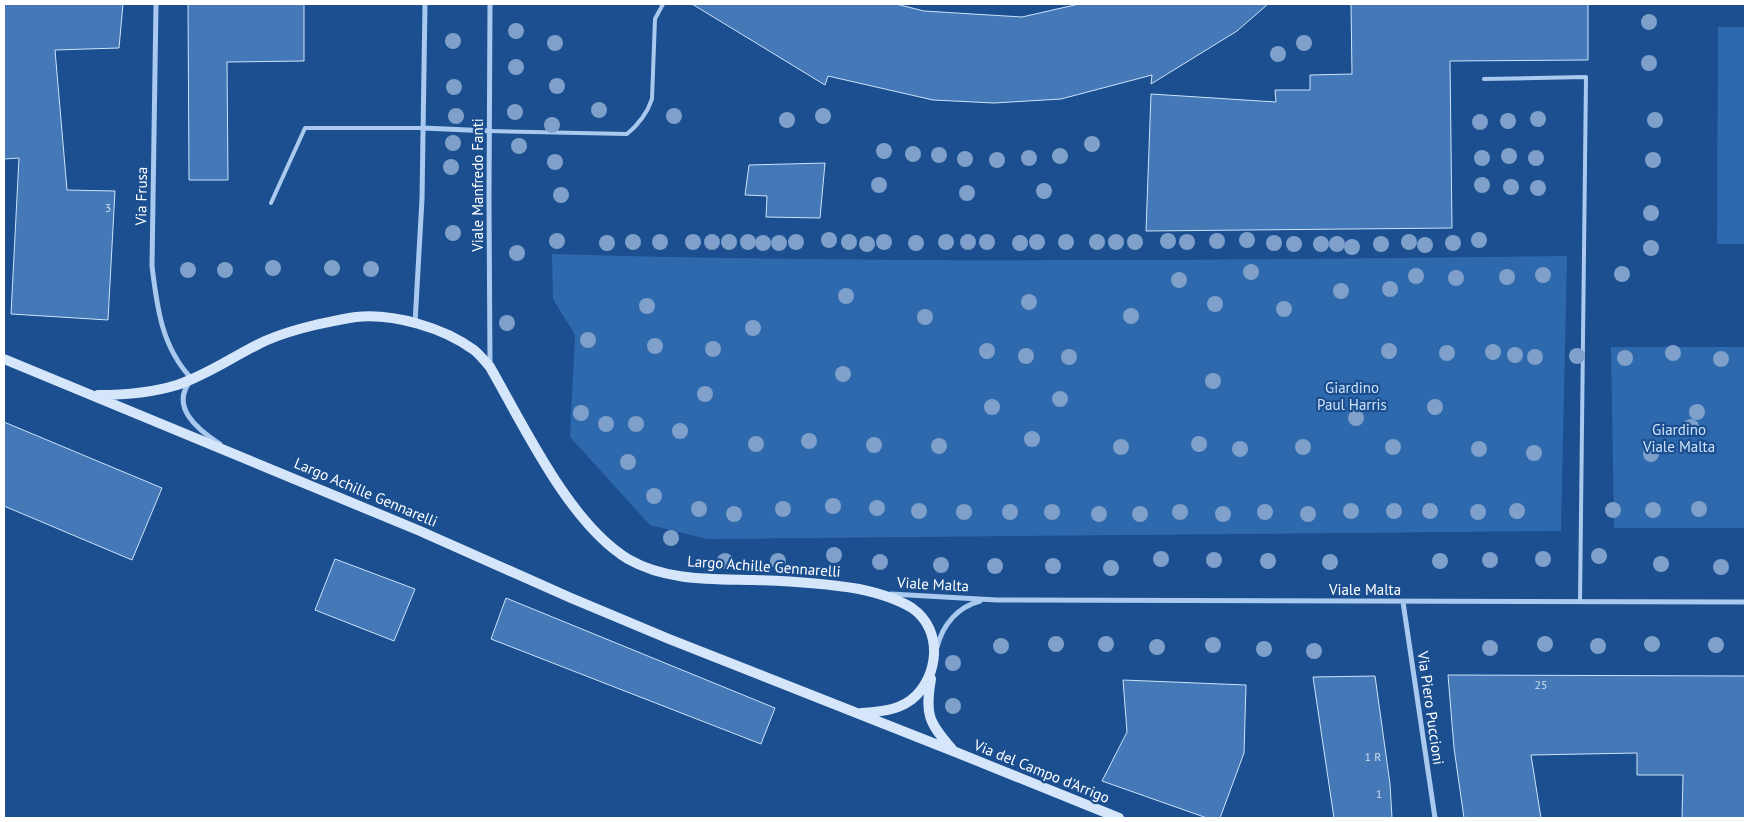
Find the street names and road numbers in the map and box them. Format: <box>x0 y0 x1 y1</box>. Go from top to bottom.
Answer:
street label: Viale Manfredo Fanti <box>468 118 487 253</box>
street label: Via Frusa <box>131 166 151 227</box>
street label: Largo Achille Gennarelli <box>292 453 440 531</box>
street label: Largo Achille Gennarelli <box>687 551 841 581</box>
street label: Viale Malta <box>895 573 970 595</box>
street label: Viale Malta <box>1328 580 1401 599</box>
street label: Via Piero Puccioni <box>1413 649 1448 766</box>
street label: Via del Campo d'Arrigo <box>970 735 1113 807</box>

